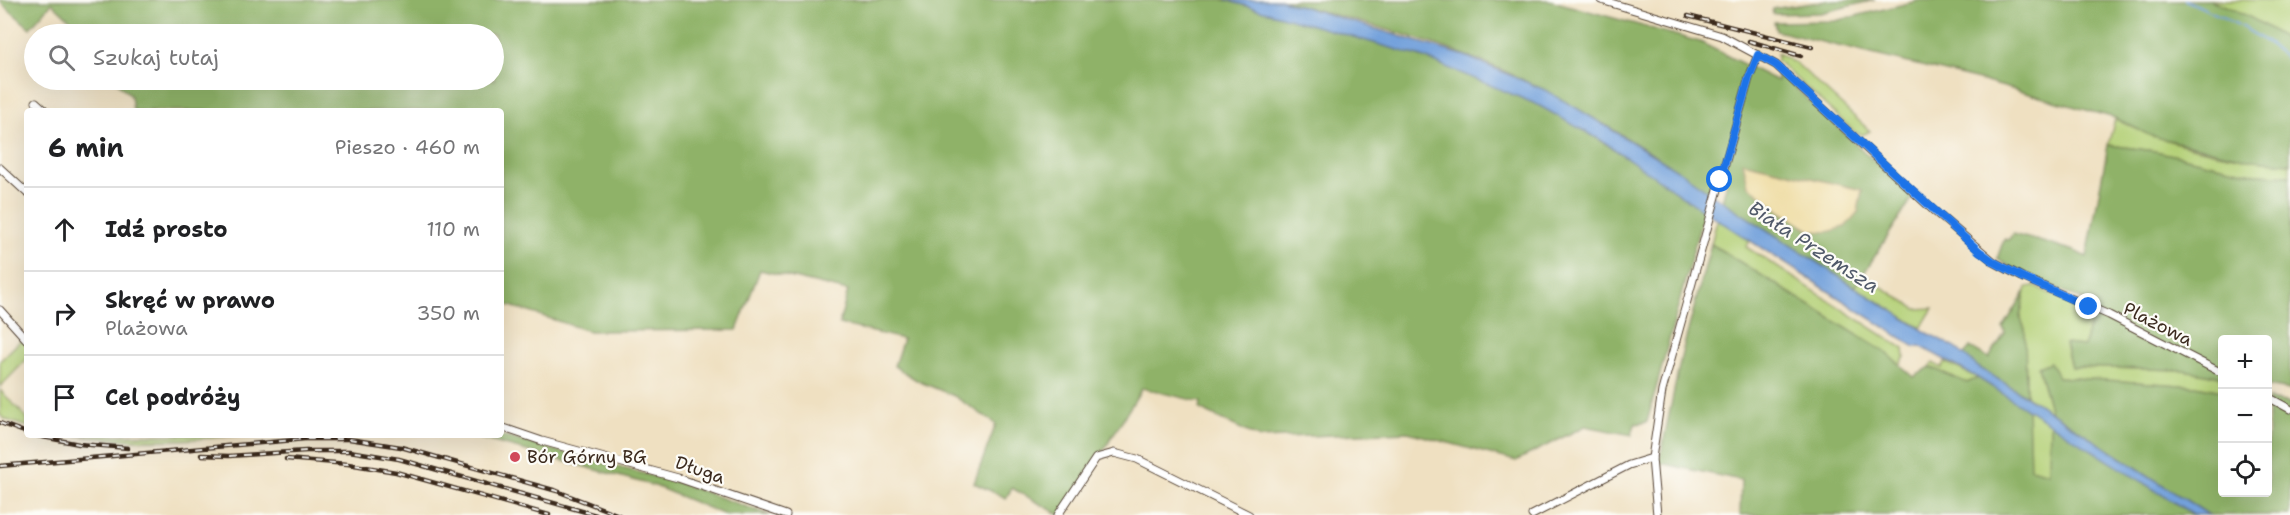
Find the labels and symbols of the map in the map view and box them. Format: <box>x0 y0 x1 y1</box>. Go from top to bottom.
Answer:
route start <box>1706 166 1732 192</box>
water label: Biała Przemsza <box>1744 195 1884 299</box>
route end <box>2075 293 2101 319</box>
street label: Plażowa <box>2119 296 2197 352</box>
place label: Bór Górny BG <box>527 445 647 469</box>
marker: Bór Górny BG <box>508 450 522 464</box>
street label: Długa <box>672 450 728 490</box>

